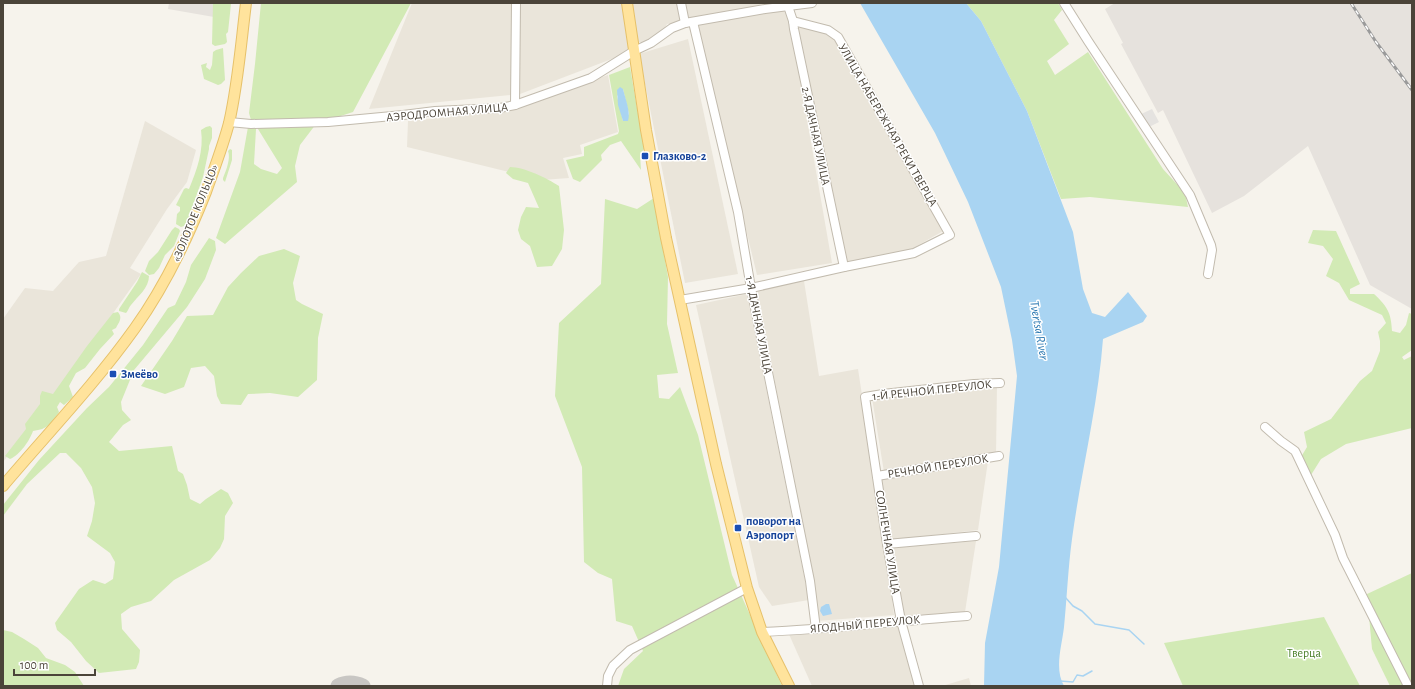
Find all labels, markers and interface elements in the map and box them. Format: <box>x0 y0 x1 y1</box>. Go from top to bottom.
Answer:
street label: УЛИЦА НАБЕРЕЖНАЯ РЕКИ ТВЕРЦА <box>836 42 940 208</box>
street label: 2-Я ДАЧНАЯ УЛИЦА <box>800 86 832 186</box>
street label: АЭРОДРОМНАЯ УЛИЦА <box>386 101 508 123</box>
place label: Глазково-2 <box>653 150 707 162</box>
marker: Глазково-2 <box>640 151 650 161</box>
street label: «ЗОЛОТОЕ КОЛЬЦО» <box>170 162 220 264</box>
street label: 1-Я ДАЧНАЯ УЛИЦА <box>744 275 774 375</box>
water label: Tvertsa River <box>1027 300 1050 361</box>
place label: Змеёво <box>121 368 158 380</box>
marker: Змеёво <box>108 369 118 379</box>
street label: 1-Й РЕЧНОЙ ПЕРЕУЛОК <box>872 377 992 402</box>
street label: РЕЧНОЙ ПЕРЕУЛОК <box>887 451 989 480</box>
street label: СОЛНЕЧНАЯ УЛИЦА <box>874 489 902 595</box>
place label: поворот на Аэропорт <box>746 515 801 541</box>
marker: поворот на Аэропорт <box>733 523 743 533</box>
street label: ЯГОДНЫЙ ПЕРЕУЛОК <box>809 612 921 635</box>
park label: Тверца <box>1287 647 1321 659</box>
scale bar <box>14 651 95 677</box>
text: 100 m <box>20 659 48 671</box>

